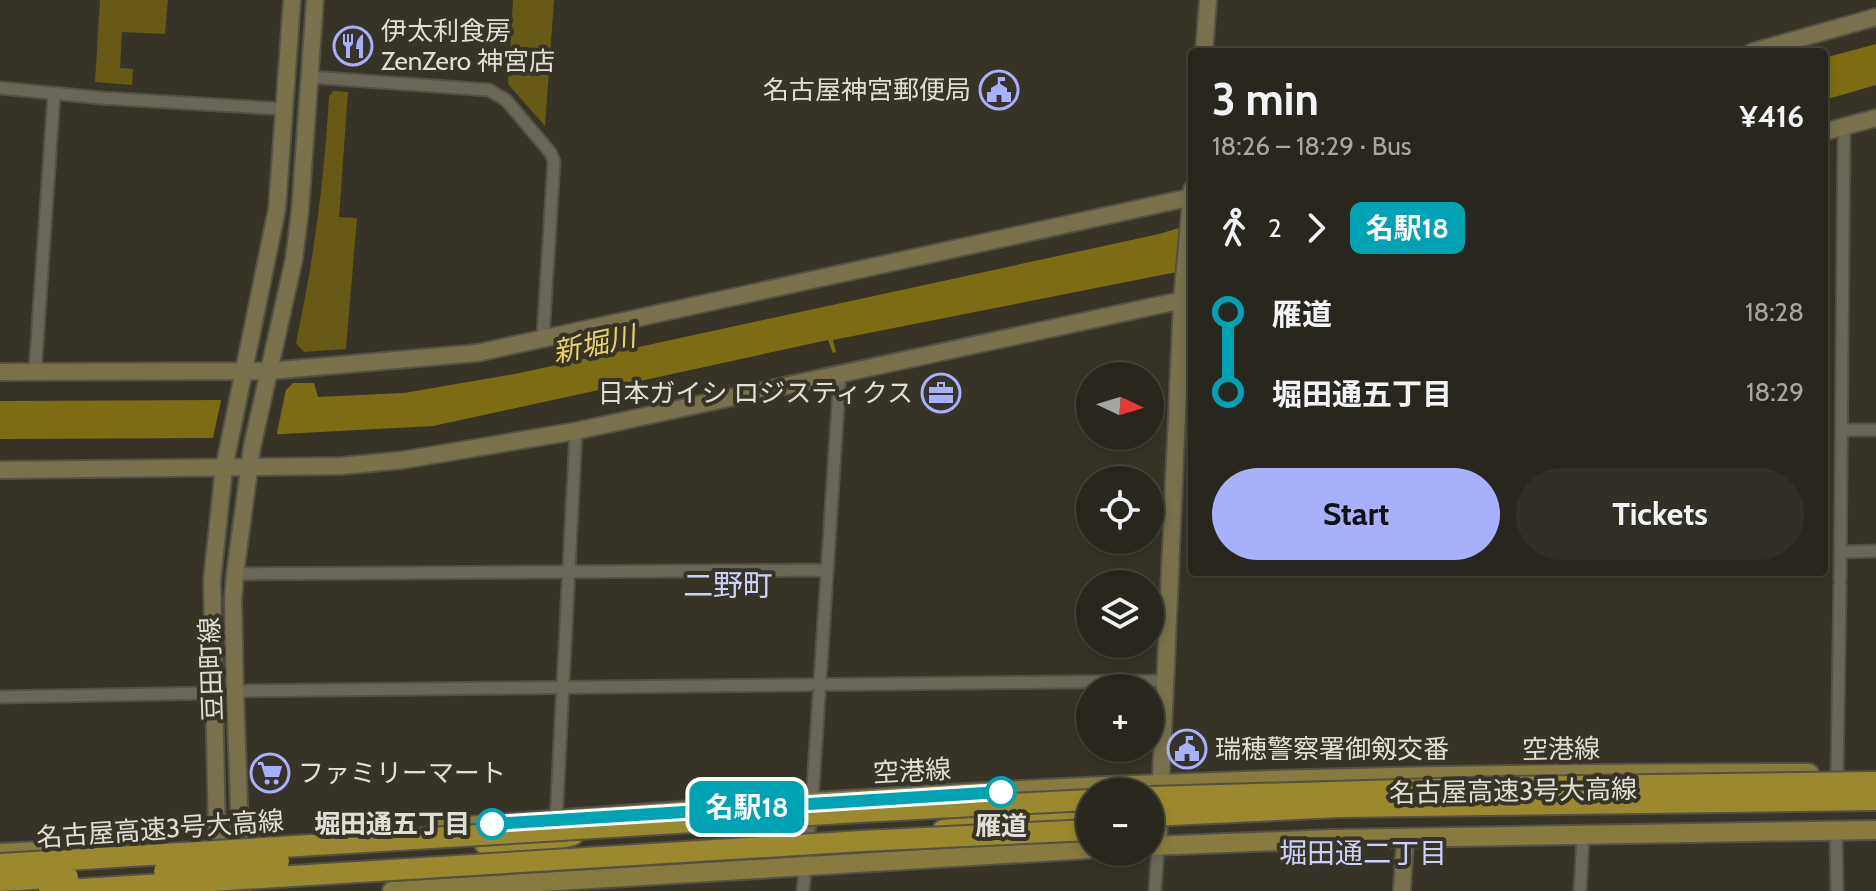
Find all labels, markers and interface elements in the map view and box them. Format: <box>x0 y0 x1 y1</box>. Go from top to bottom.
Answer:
place label: 伊太利食房 ZenZero 神宮店 <box>381 15 555 77</box>
restaurant icon: 伊太利食房 ZenZero 神宮店 <box>332 25 374 67</box>
public building icon: 名古屋神宮郵便局 <box>978 69 1020 111</box>
text: 3 min <box>1212 73 1319 126</box>
place label: 名古屋神宮郵便局 <box>763 74 971 106</box>
text: ¥416 <box>1740 98 1804 135</box>
text: 18:26 – 18:29 · Bus <box>1212 130 1412 162</box>
icon: walk <box>1212 206 1256 250</box>
icon: forward <box>1294 206 1338 250</box>
text: 名駅18 <box>1366 211 1449 245</box>
text: 2 <box>1268 212 1282 244</box>
text: 雁道 <box>1272 296 1332 333</box>
text: 18:28 <box>1745 296 1804 328</box>
water label: 新堀川 <box>549 318 642 369</box>
north arrow <box>1076 362 1164 450</box>
map controls <box>1076 362 1164 866</box>
office icon: 日本ガイシ ロジスティクス <box>920 372 962 414</box>
text: 堀田通五丁目 <box>1272 376 1452 413</box>
text: 18:29 <box>1746 376 1804 408</box>
place label: 日本ガイシ ロジスティクス <box>597 377 913 409</box>
button: locate <box>1076 466 1164 554</box>
button: Start <box>1212 468 1500 560</box>
button: Tickets <box>1516 468 1804 560</box>
district label: 二野町 <box>683 567 773 604</box>
button: layers <box>1076 570 1164 658</box>
street label: 豆田町線 <box>193 616 229 722</box>
button: + <box>1076 674 1164 762</box>
public building icon: 瑞穂警察署御剱交番 <box>1166 728 1208 770</box>
street label: 空港線 <box>1522 732 1600 766</box>
place label: 瑞穂警察署御剱交番 <box>1215 733 1449 765</box>
supermarket icon: ファミリーマート <box>249 752 291 794</box>
street label: 空港線 <box>872 753 952 789</box>
place label: ファミリーマート <box>298 757 506 789</box>
street label: 名古屋高速3号大高線 <box>1389 773 1637 809</box>
marker: 雁道 <box>986 777 1016 807</box>
button: − <box>1076 778 1164 866</box>
line badge: 名駅18 <box>691 781 803 833</box>
text: 名駅18 <box>705 790 789 824</box>
street label: 名古屋高速3号大高線 <box>35 804 285 854</box>
place label: 堀田通五丁目 <box>314 808 470 840</box>
marker: 堀田通五丁目 <box>477 809 507 839</box>
place label: 雁道 <box>975 810 1027 842</box>
district label: 堀田通二丁目 <box>1279 836 1447 870</box>

